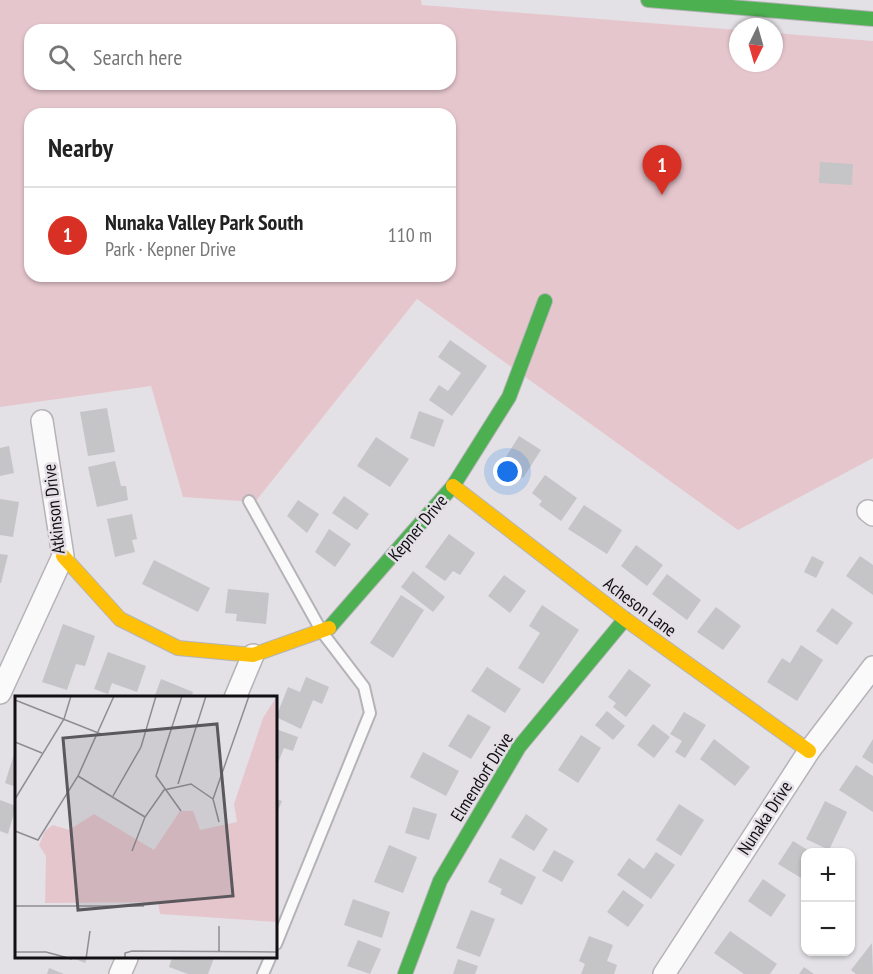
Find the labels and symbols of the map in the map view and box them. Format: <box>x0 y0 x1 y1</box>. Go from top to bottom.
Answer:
north arrow <box>729 18 783 72</box>
pin: 1 <box>642 146 682 195</box>
your location <box>493 457 522 486</box>
street label: Atkinson Drive <box>37 463 70 555</box>
street label: Kepner Drive <box>383 490 452 566</box>
street label: Acheson Lane <box>599 572 681 641</box>
inset map <box>15 696 278 959</box>
street label: Elmendorf Drive <box>445 728 518 825</box>
street label: Nunaka Drive <box>732 777 797 859</box>

